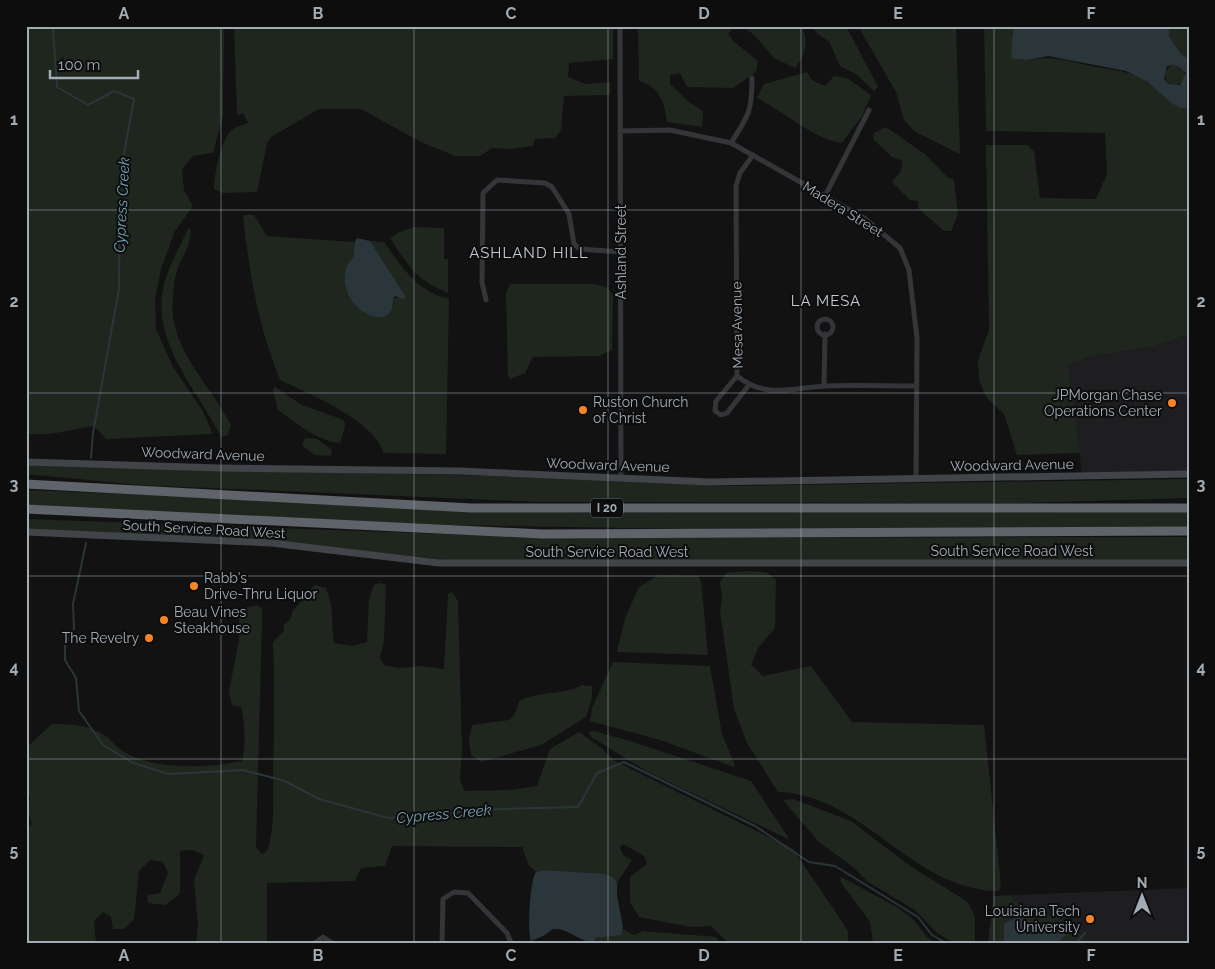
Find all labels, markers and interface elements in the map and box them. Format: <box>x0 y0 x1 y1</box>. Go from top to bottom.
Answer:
text: A <box>119 4 130 23</box>
text: B <box>313 4 324 23</box>
text: C <box>506 4 517 23</box>
text: D <box>698 4 710 23</box>
text: E <box>893 4 903 23</box>
text: F <box>1086 4 1096 23</box>
scale bar <box>50 48 138 80</box>
text: 100 m <box>58 56 100 74</box>
text: 1 <box>10 110 18 129</box>
text: 1 <box>1197 110 1205 129</box>
water label: Cypress Creek <box>111 157 133 253</box>
street label: Madera Street <box>800 178 886 240</box>
street label: Ashland Street <box>613 204 629 299</box>
district label: ASHLAND HILL <box>469 244 589 262</box>
street label: Mesa Avenue <box>728 281 746 369</box>
text: 2 <box>9 292 19 311</box>
district label: LA MESA <box>791 292 861 310</box>
text: 2 <box>1196 292 1206 311</box>
place label: JPMorgan Chase Operations Center <box>1044 387 1162 419</box>
place label: Ruston Church of Christ <box>593 394 688 426</box>
marker: JPMorgan Chase Operations Center <box>1166 397 1178 409</box>
marker: Ruston Church of Christ <box>577 404 589 416</box>
street label: Woodward Avenue <box>141 444 265 464</box>
street label: Woodward Avenue <box>546 455 670 475</box>
street label: Woodward Avenue <box>950 456 1074 474</box>
text: 3 <box>10 475 19 494</box>
text: 3 <box>1197 475 1206 494</box>
road number: I 20 <box>591 498 623 518</box>
street label: South Service Road West <box>122 517 286 541</box>
street label: South Service Road West <box>930 543 1094 559</box>
street label: South Service Road West <box>525 544 689 560</box>
place label: Rabb's Drive-Thru Liquor <box>204 570 317 602</box>
marker: Rabb's Drive-Thru Liquor <box>188 580 200 592</box>
place label: Beau Vines Steakhouse <box>174 604 250 636</box>
marker: Beau Vines Steakhouse <box>158 614 170 626</box>
place label: The Revelry <box>62 630 139 646</box>
marker: The Revelry <box>143 632 155 644</box>
text: 4 <box>9 658 19 677</box>
text: 4 <box>1196 658 1206 677</box>
water label: Cypress Creek <box>396 801 492 827</box>
text: 5 <box>10 841 19 860</box>
text: 5 <box>1197 841 1206 860</box>
north arrow <box>1118 872 1168 922</box>
text: N <box>1137 875 1147 891</box>
place label: Louisiana Tech University <box>985 903 1080 935</box>
marker: Louisiana Tech University <box>1084 913 1096 925</box>
text: A <box>119 946 130 965</box>
text: B <box>313 946 324 965</box>
text: C <box>506 946 517 965</box>
text: D <box>698 946 710 965</box>
text: E <box>893 946 903 965</box>
text: F <box>1086 946 1096 965</box>

